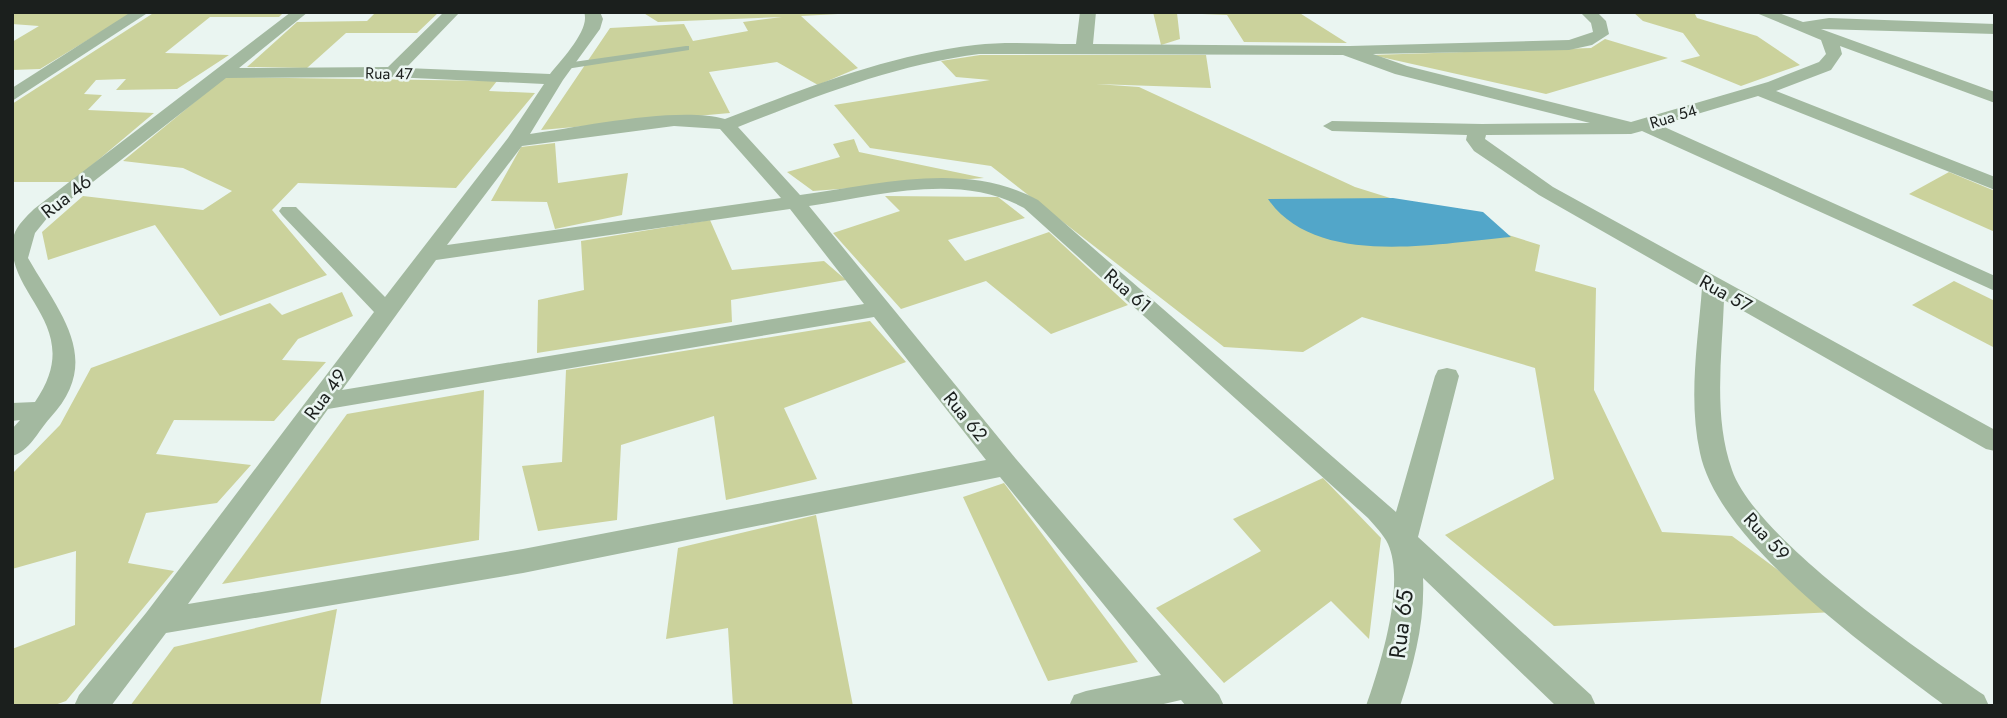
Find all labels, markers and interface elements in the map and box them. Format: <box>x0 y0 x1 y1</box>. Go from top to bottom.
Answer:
street label: Rua 47 <box>365 62 414 85</box>
street label: Rua 54 <box>1647 98 1700 135</box>
street label: Rua 46 <box>35 168 97 225</box>
street label: Rua 61 <box>1098 262 1157 319</box>
street label: Rua 57 <box>1695 268 1757 319</box>
street label: Rua 49 <box>298 363 353 425</box>
street label: Rua 62 <box>937 386 994 447</box>
street label: Rua 59 <box>1737 506 1796 566</box>
street label: Rua 65 <box>1380 588 1422 660</box>

